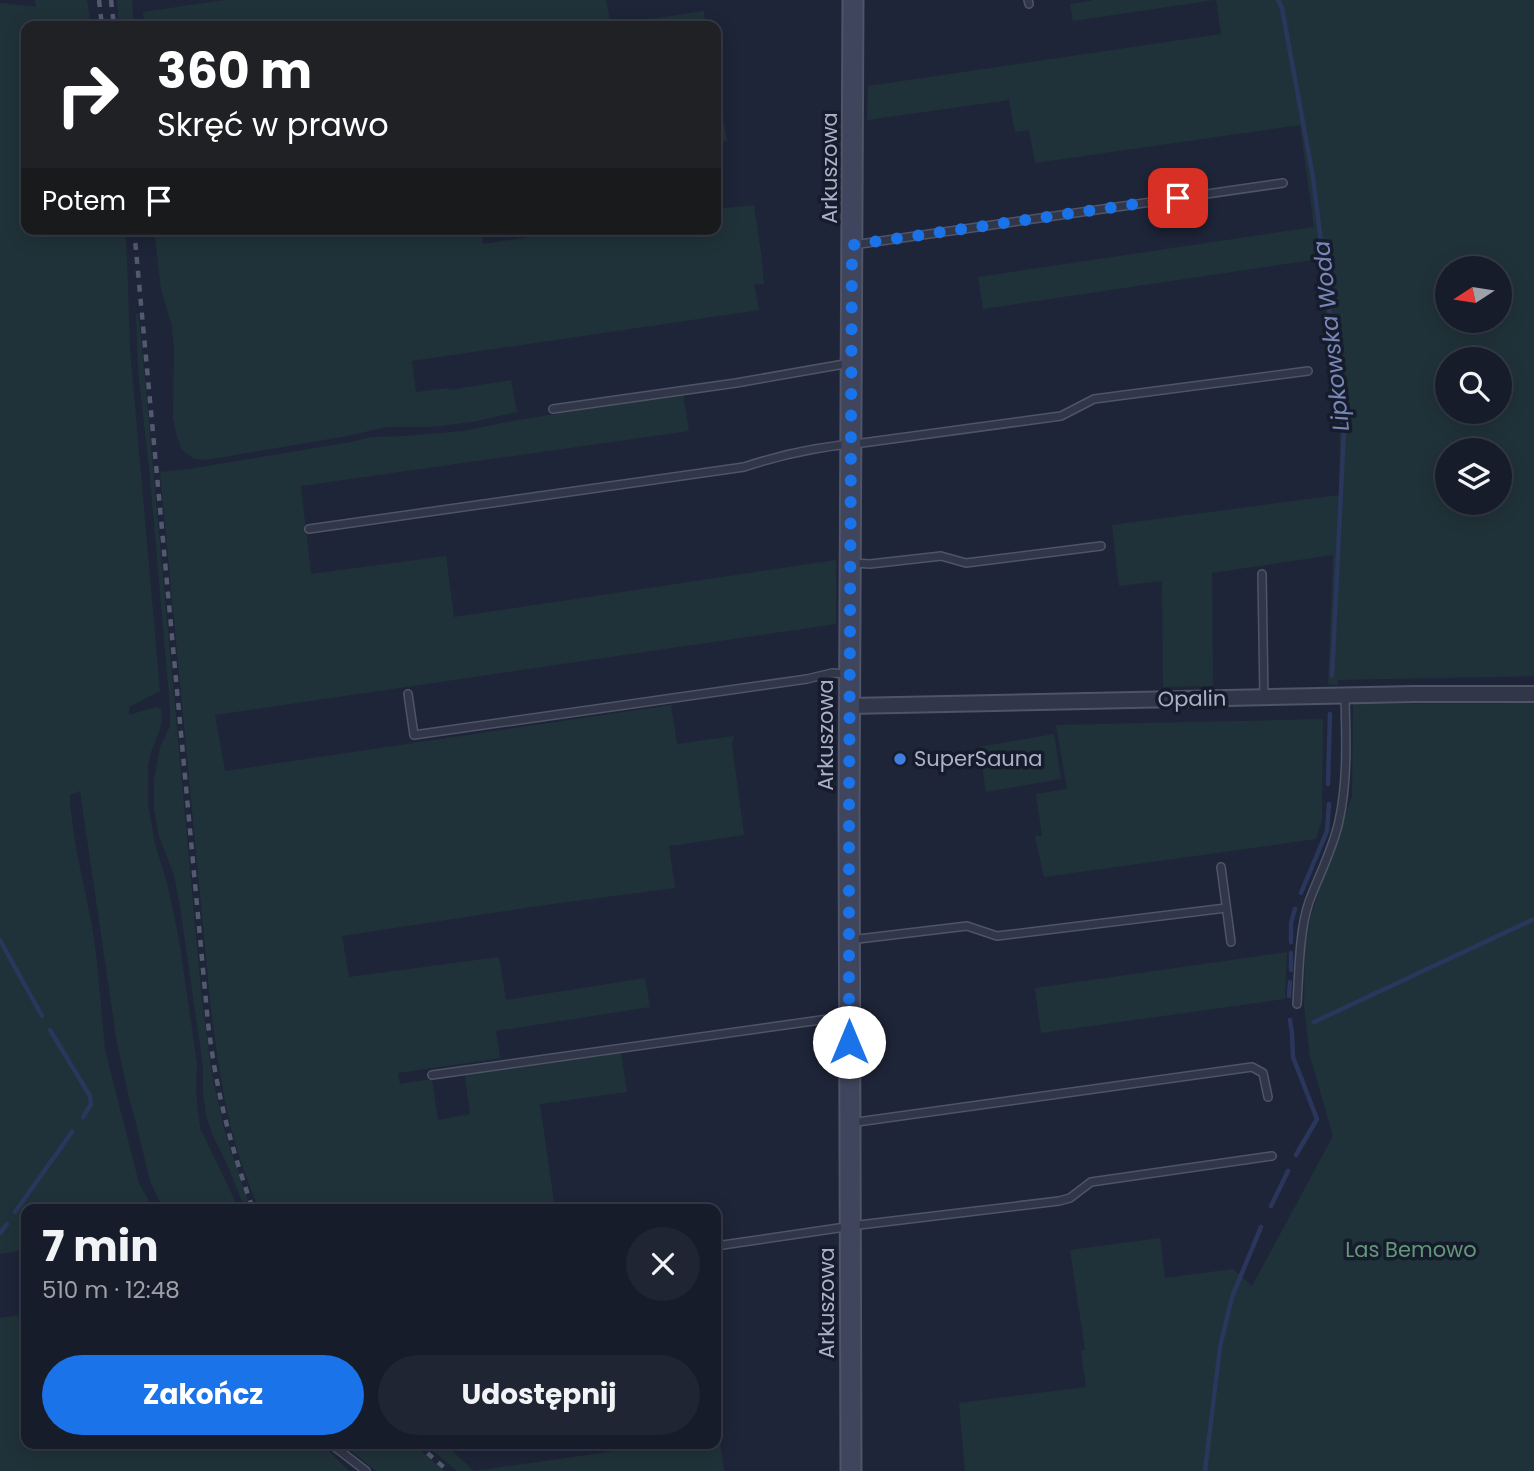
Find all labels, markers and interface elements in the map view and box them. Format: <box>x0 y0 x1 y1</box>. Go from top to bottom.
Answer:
text: 360 m <box>157 37 312 105</box>
icon: right <box>42 49 133 140</box>
text: Skręć w prawo <box>157 102 389 147</box>
street label: Arkuszowa <box>815 112 844 224</box>
pin <box>1148 168 1208 228</box>
icon: arrive <box>1159 179 1197 217</box>
icon: arrive <box>140 182 178 220</box>
text: Potem <box>42 183 126 219</box>
water label: Lipkowska Woda <box>1305 239 1357 433</box>
north arrow <box>1435 256 1512 332</box>
map controls <box>1435 256 1512 515</box>
button: search <box>1435 347 1512 424</box>
button: layers <box>1435 438 1512 515</box>
street label: Arkuszowa <box>811 679 840 791</box>
street label: Opalin <box>1157 683 1227 714</box>
place label: SuperSauna <box>914 744 1042 773</box>
marker: SuperSauna <box>892 751 908 767</box>
position arrow <box>812 1005 886 1079</box>
text: 7 min <box>42 1217 159 1276</box>
button: close <box>626 1227 700 1301</box>
park label: Las Bemowo <box>1345 1235 1477 1264</box>
street label: Arkuszowa <box>812 1247 841 1359</box>
text: 510 m · 12:48 <box>42 1274 180 1306</box>
button: Zakończ <box>42 1355 364 1435</box>
button: Udostępnij <box>378 1355 700 1435</box>

